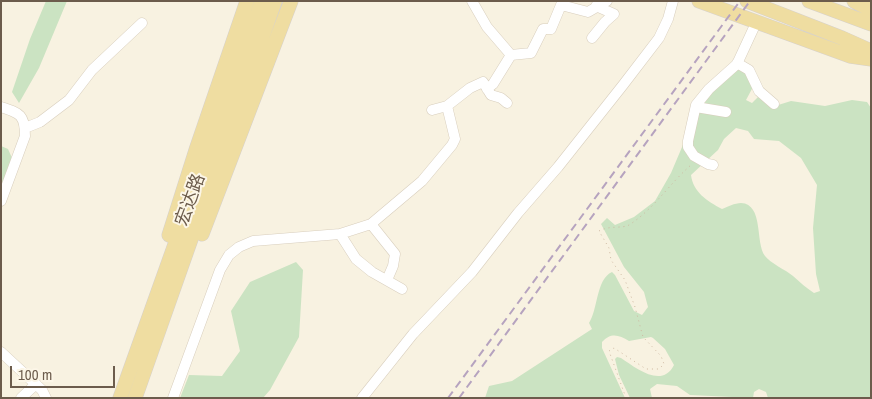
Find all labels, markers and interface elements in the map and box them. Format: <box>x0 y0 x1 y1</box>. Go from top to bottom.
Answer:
street label: 宏达路 <box>172 171 210 229</box>
scale bar <box>12 356 118 388</box>
text: 100 m <box>18 364 52 385</box>

